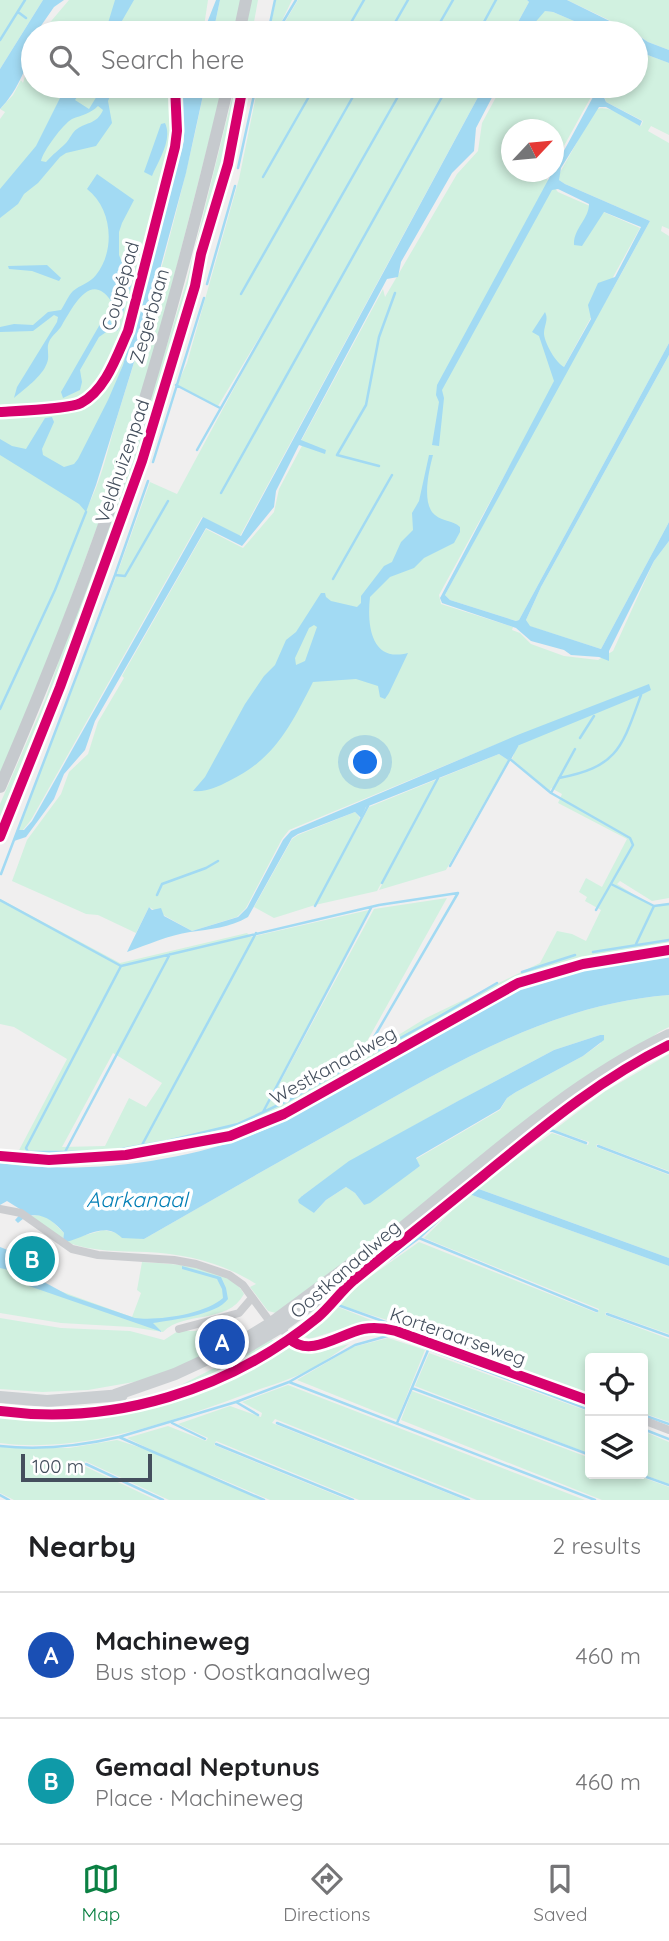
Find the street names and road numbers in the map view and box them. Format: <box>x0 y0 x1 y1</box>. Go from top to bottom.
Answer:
street label: Coupépad <box>96 239 144 333</box>
street label: Zegerbaan <box>124 266 174 366</box>
street label: Veldhuizenpad <box>90 396 154 526</box>
street label: Westkanaalweg <box>266 1020 400 1110</box>
street label: Oostkanaalweg <box>285 1215 405 1323</box>
street label: Korteraarseweg <box>387 1301 529 1371</box>

